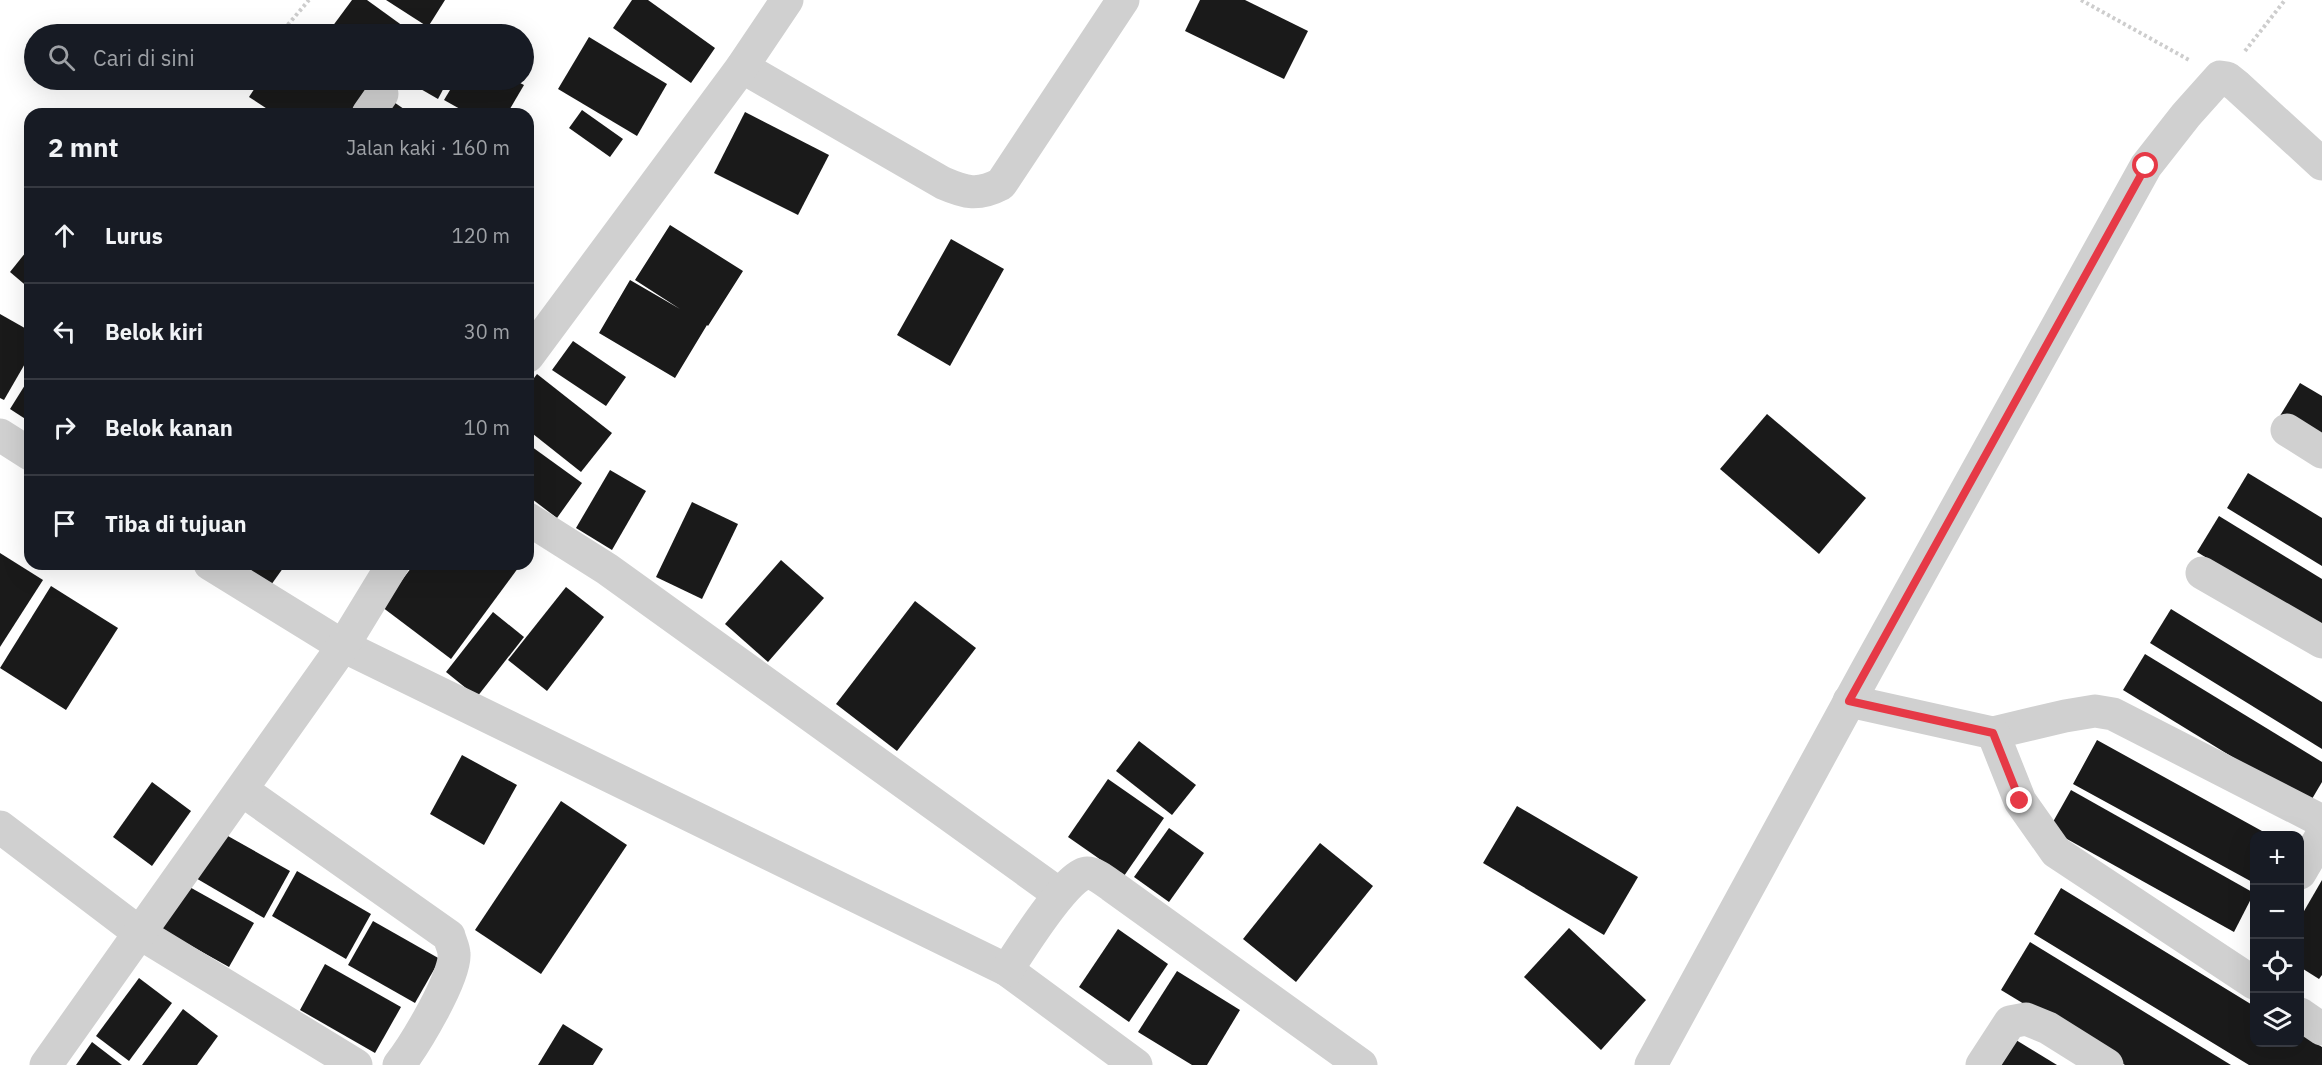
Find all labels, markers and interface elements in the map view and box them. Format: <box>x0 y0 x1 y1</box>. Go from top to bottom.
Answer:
search box <box>24 24 534 90</box>
icon: search <box>45 41 78 74</box>
text: Cari di sini <box>93 43 195 72</box>
text: 2 mnt <box>48 130 118 164</box>
text: Jalan kaki · 160 m <box>346 134 510 161</box>
route start <box>2132 152 2158 178</box>
icon: ahead <box>48 219 81 252</box>
text: Lurus <box>105 221 163 250</box>
text: 120 m <box>452 222 510 249</box>
icon: left <box>48 315 81 348</box>
text: Belok kiri <box>105 317 203 346</box>
text: 30 m <box>464 318 510 345</box>
icon: right <box>48 411 81 444</box>
text: Belok kanan <box>105 413 233 442</box>
text: 10 m <box>464 414 510 441</box>
icon: arrive <box>48 507 81 540</box>
text: Tiba di tujuan <box>105 509 247 538</box>
route end <box>2006 787 2032 813</box>
map controls <box>2250 831 2304 1047</box>
button: + <box>2250 831 2304 885</box>
button: − <box>2250 885 2304 939</box>
button: locate <box>2250 939 2304 993</box>
button: layers <box>2250 993 2304 1047</box>

